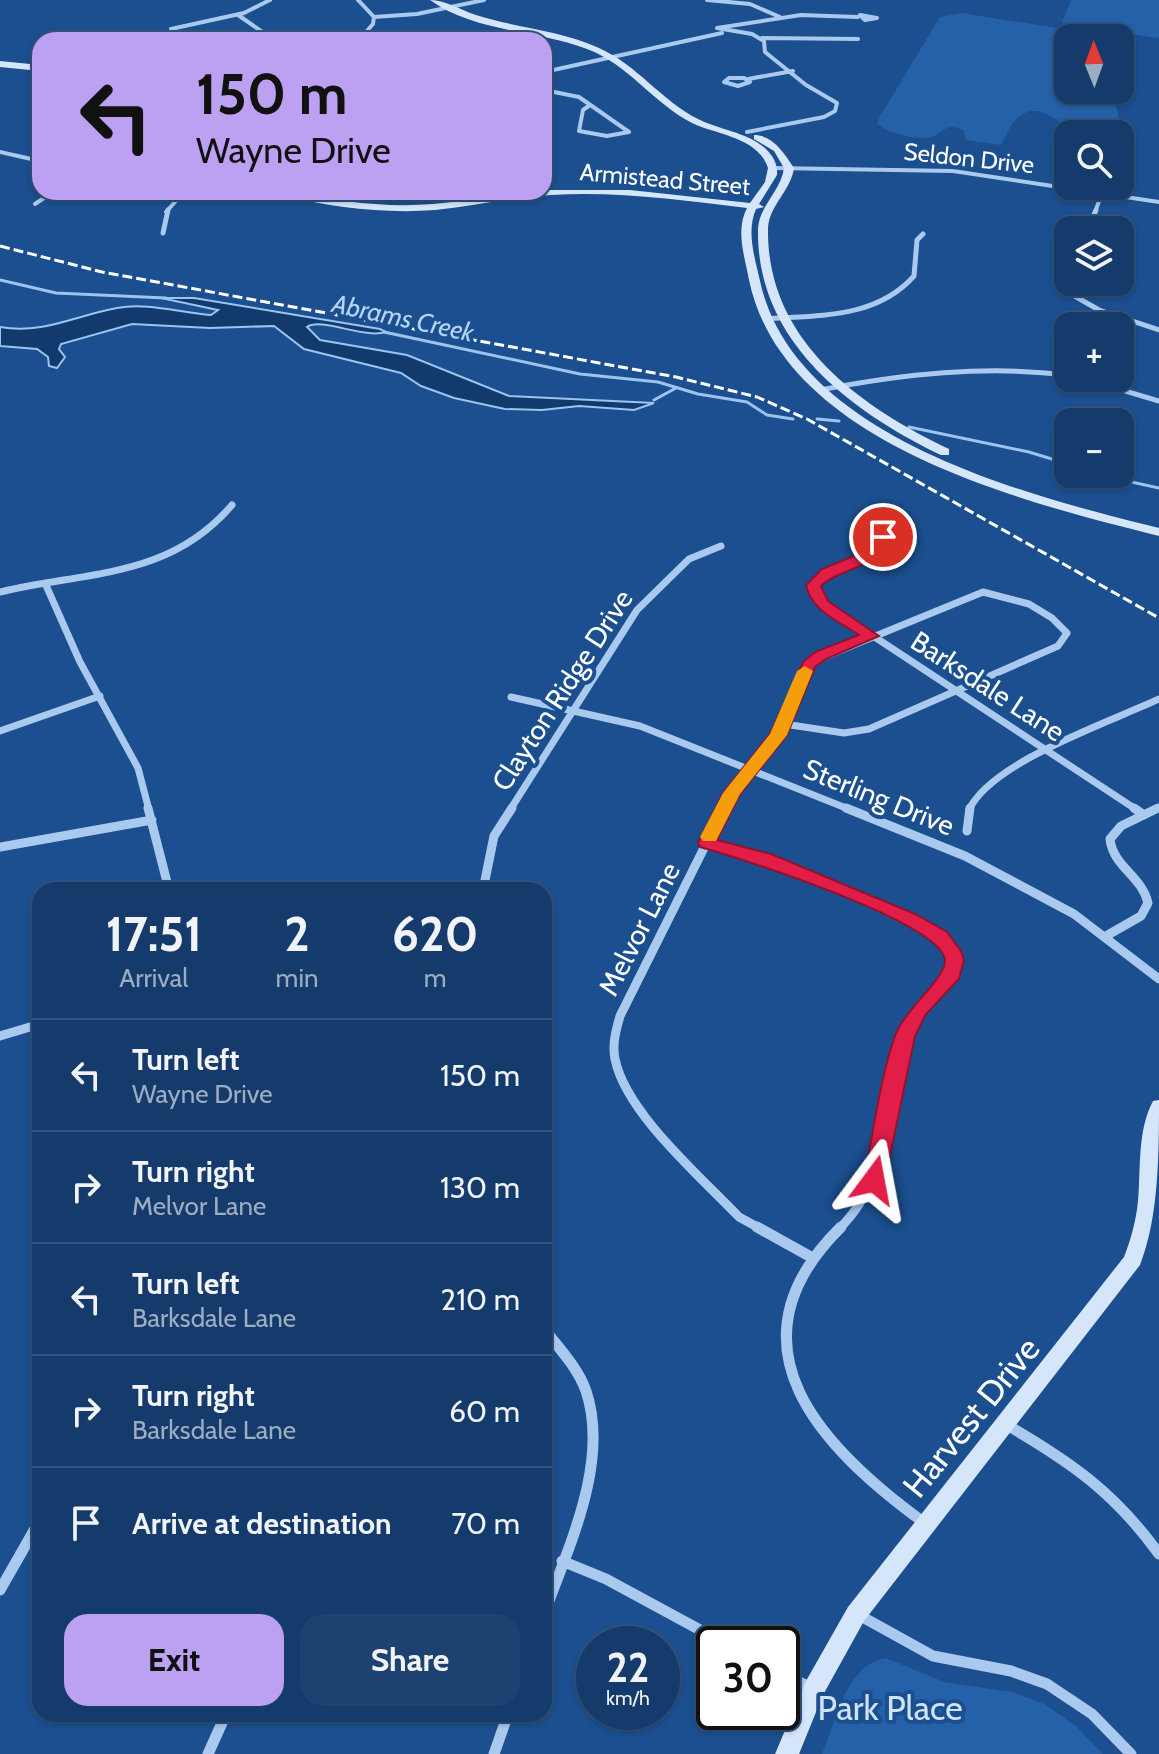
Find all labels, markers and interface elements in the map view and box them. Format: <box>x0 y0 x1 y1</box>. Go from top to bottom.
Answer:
north arrow <box>1054 24 1134 104</box>
map controls <box>1054 24 1134 488</box>
text: 150 m <box>196 60 348 128</box>
icon: left <box>64 64 168 168</box>
button: search <box>1054 120 1134 200</box>
text: Wayne Drive <box>196 128 391 172</box>
street label: Seldon Drive <box>902 137 1036 179</box>
street label: Armistead Street <box>579 157 751 201</box>
button: layers <box>1054 216 1134 296</box>
water label: Abrams Creek <box>328 287 477 349</box>
button: + <box>1054 312 1134 392</box>
button: − <box>1054 408 1134 488</box>
pin <box>849 503 917 571</box>
icon: arrive <box>861 515 905 559</box>
street label: Clayton Ridge Drive <box>484 583 640 797</box>
street label: Barksdale Lane <box>905 624 1071 748</box>
street label: Sterling Drive <box>799 751 959 843</box>
street label: Melvor Lane <box>591 857 687 1001</box>
text: 17:51 <box>106 905 202 963</box>
text: 2 <box>284 905 310 963</box>
text: 620 <box>392 905 478 963</box>
text: Arrival <box>119 962 188 994</box>
text: min <box>276 962 318 994</box>
text: m <box>424 962 447 994</box>
text: Turn left <box>132 1041 240 1078</box>
icon: left <box>64 1053 108 1097</box>
text: 150 m <box>440 1057 520 1094</box>
text: Wayne Drive <box>132 1078 273 1110</box>
position arrow <box>832 1138 916 1222</box>
text: Turn right <box>132 1153 255 1190</box>
icon: right <box>64 1165 108 1209</box>
text: 130 m <box>440 1169 520 1206</box>
text: Melvor Lane <box>132 1190 266 1222</box>
text: Turn left <box>132 1265 240 1302</box>
icon: left <box>64 1277 108 1321</box>
text: 210 m <box>440 1281 520 1318</box>
text: Barksdale Lane <box>132 1302 296 1334</box>
street label: Harvest Drive <box>894 1328 1048 1506</box>
text: Turn right <box>132 1377 255 1414</box>
icon: right <box>64 1389 108 1433</box>
text: 60 m <box>449 1393 520 1430</box>
text: Barksdale Lane <box>132 1414 296 1446</box>
icon: arrive <box>64 1501 108 1545</box>
text: Arrive at destination <box>132 1505 392 1542</box>
text: 70 m <box>451 1505 520 1542</box>
button: Exit <box>64 1614 284 1706</box>
button: Share <box>300 1614 520 1706</box>
speed limit sign: 30 <box>696 1626 800 1730</box>
text: 22 <box>607 1643 649 1692</box>
text: km/h <box>606 1686 650 1710</box>
park label: Park Place <box>817 1687 963 1729</box>

